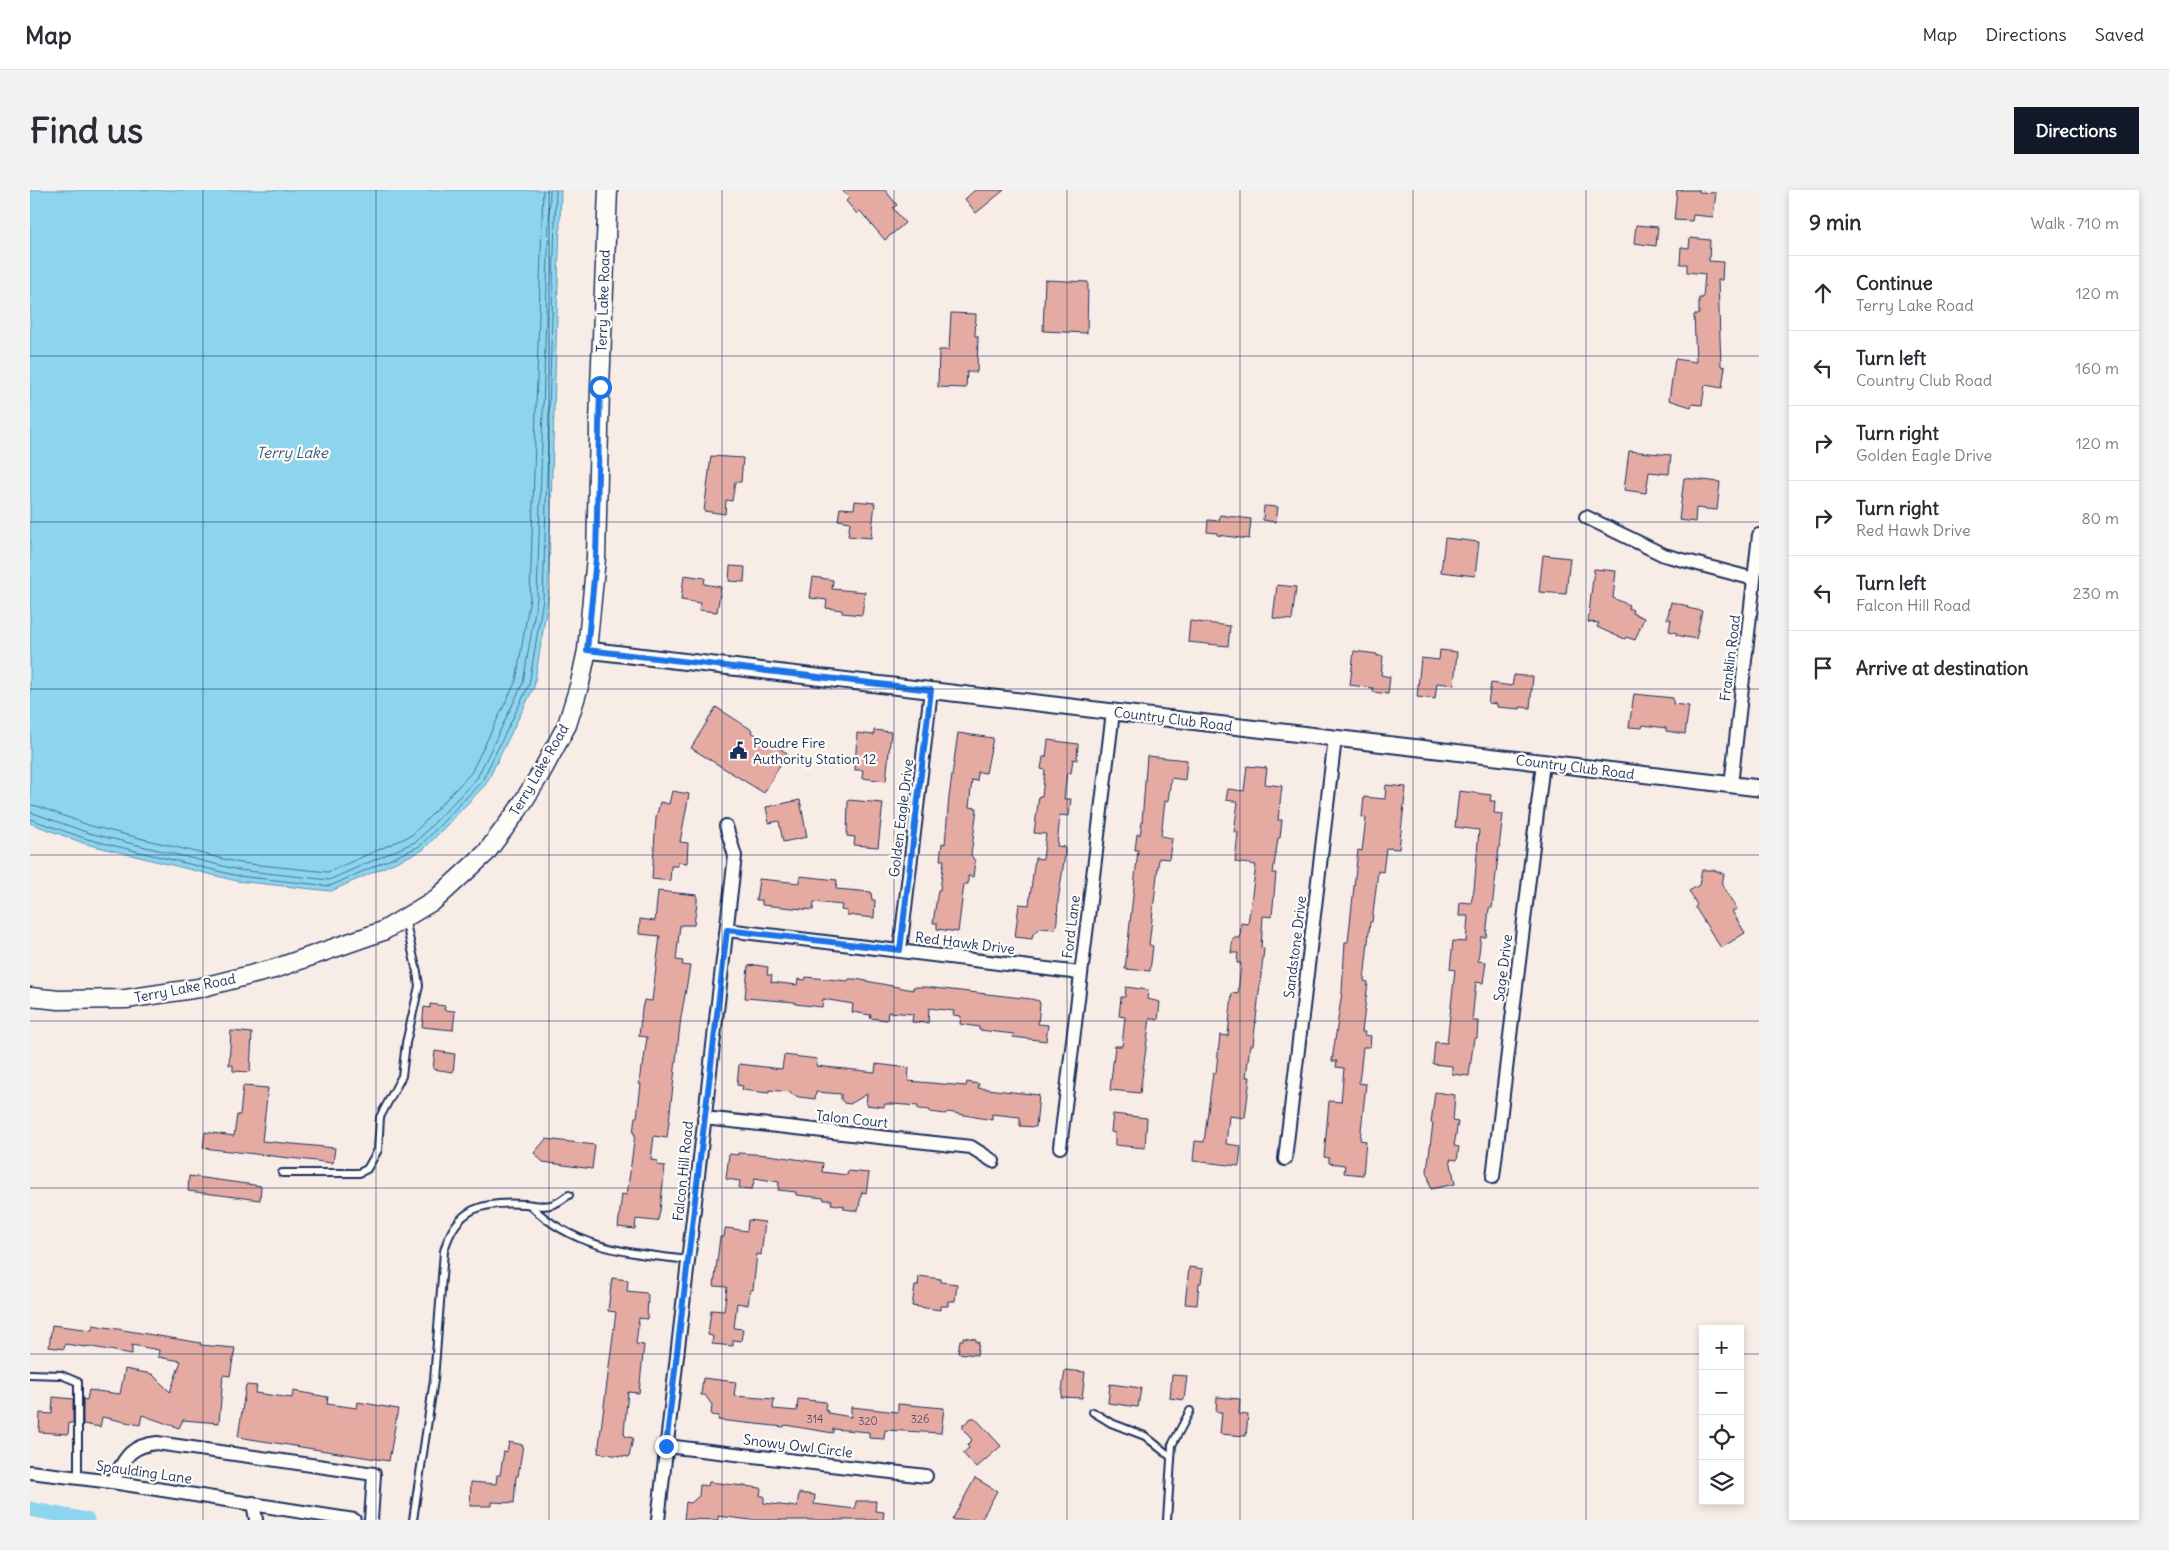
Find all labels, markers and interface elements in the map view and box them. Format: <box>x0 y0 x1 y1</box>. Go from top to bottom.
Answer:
text: Map <box>25 20 72 50</box>
text: Map <box>1922 23 1957 46</box>
text: Directions <box>1985 23 2067 46</box>
text: Saved <box>2095 23 2144 46</box>
button: Directions <box>2014 107 2139 154</box>
text: Find us <box>30 108 143 152</box>
text: 9 min <box>1809 209 1861 236</box>
text: Walk · 710 m <box>2030 213 2119 233</box>
street label: Terry Lake Road <box>592 249 614 353</box>
text: Continue <box>1856 271 1933 295</box>
icon: ahead <box>1809 279 1837 307</box>
text: 120 m <box>2076 283 2119 303</box>
text: Terry Lake Road <box>1856 295 1974 315</box>
text: Turn left <box>1856 346 1926 370</box>
icon: left <box>1809 354 1837 382</box>
text: 160 m <box>2075 358 2119 378</box>
text: Country Club Road <box>1856 370 1992 390</box>
route start <box>589 376 612 399</box>
text: Turn right <box>1856 421 1939 445</box>
icon: right <box>1809 429 1837 457</box>
text: 120 m <box>2076 433 2119 453</box>
water label: Terry Lake <box>256 443 329 462</box>
text: Golden Eagle Drive <box>1856 445 1992 465</box>
text: Turn right <box>1856 496 1939 520</box>
icon: right <box>1809 504 1837 532</box>
text: 80 m <box>2081 508 2119 528</box>
text: Red Hawk Drive <box>1856 520 1971 540</box>
text: Turn left <box>1856 571 1926 595</box>
icon: left <box>1809 579 1837 607</box>
text: 230 m <box>2073 583 2119 603</box>
text: Falcon Hill Road <box>1856 595 1971 615</box>
street label: Franklin Road <box>1716 614 1744 702</box>
icon: arrive <box>1809 654 1837 682</box>
text: Arrive at destination <box>1856 656 2029 680</box>
street label: Country Club Road <box>1113 703 1233 735</box>
street label: Terry Lake Road <box>505 721 573 819</box>
place label: Poudre Fire Authority Station 12 <box>753 734 877 768</box>
public building icon: Poudre Fire Authority Station 12 <box>729 741 749 761</box>
street label: Country Club Road <box>1515 751 1635 783</box>
street label: Golden Eagle Drive <box>885 758 917 878</box>
street label: Ford Lane <box>1058 894 1084 960</box>
street label: Sandstone Drive <box>1280 895 1310 999</box>
street label: Red Hawk Drive <box>914 928 1016 958</box>
street label: Sage Drive <box>1490 933 1516 1003</box>
street label: Terry Lake Road <box>133 969 237 1007</box>
street label: Talon Court <box>815 1106 889 1132</box>
street label: Falcon Hill Road <box>669 1120 697 1222</box>
map controls <box>1699 1325 1744 1505</box>
button: + <box>1699 1325 1744 1370</box>
button: − <box>1699 1370 1744 1415</box>
house number: 314 <box>807 1412 823 1426</box>
house number: 326 <box>911 1412 929 1426</box>
house number: 320 <box>858 1414 878 1428</box>
button: locate <box>1699 1415 1744 1460</box>
street label: Snowy Owl Circle <box>742 1430 854 1462</box>
route end <box>655 1435 678 1458</box>
street label: Spaulding Lane <box>95 1456 193 1488</box>
button: layers <box>1699 1460 1744 1505</box>

